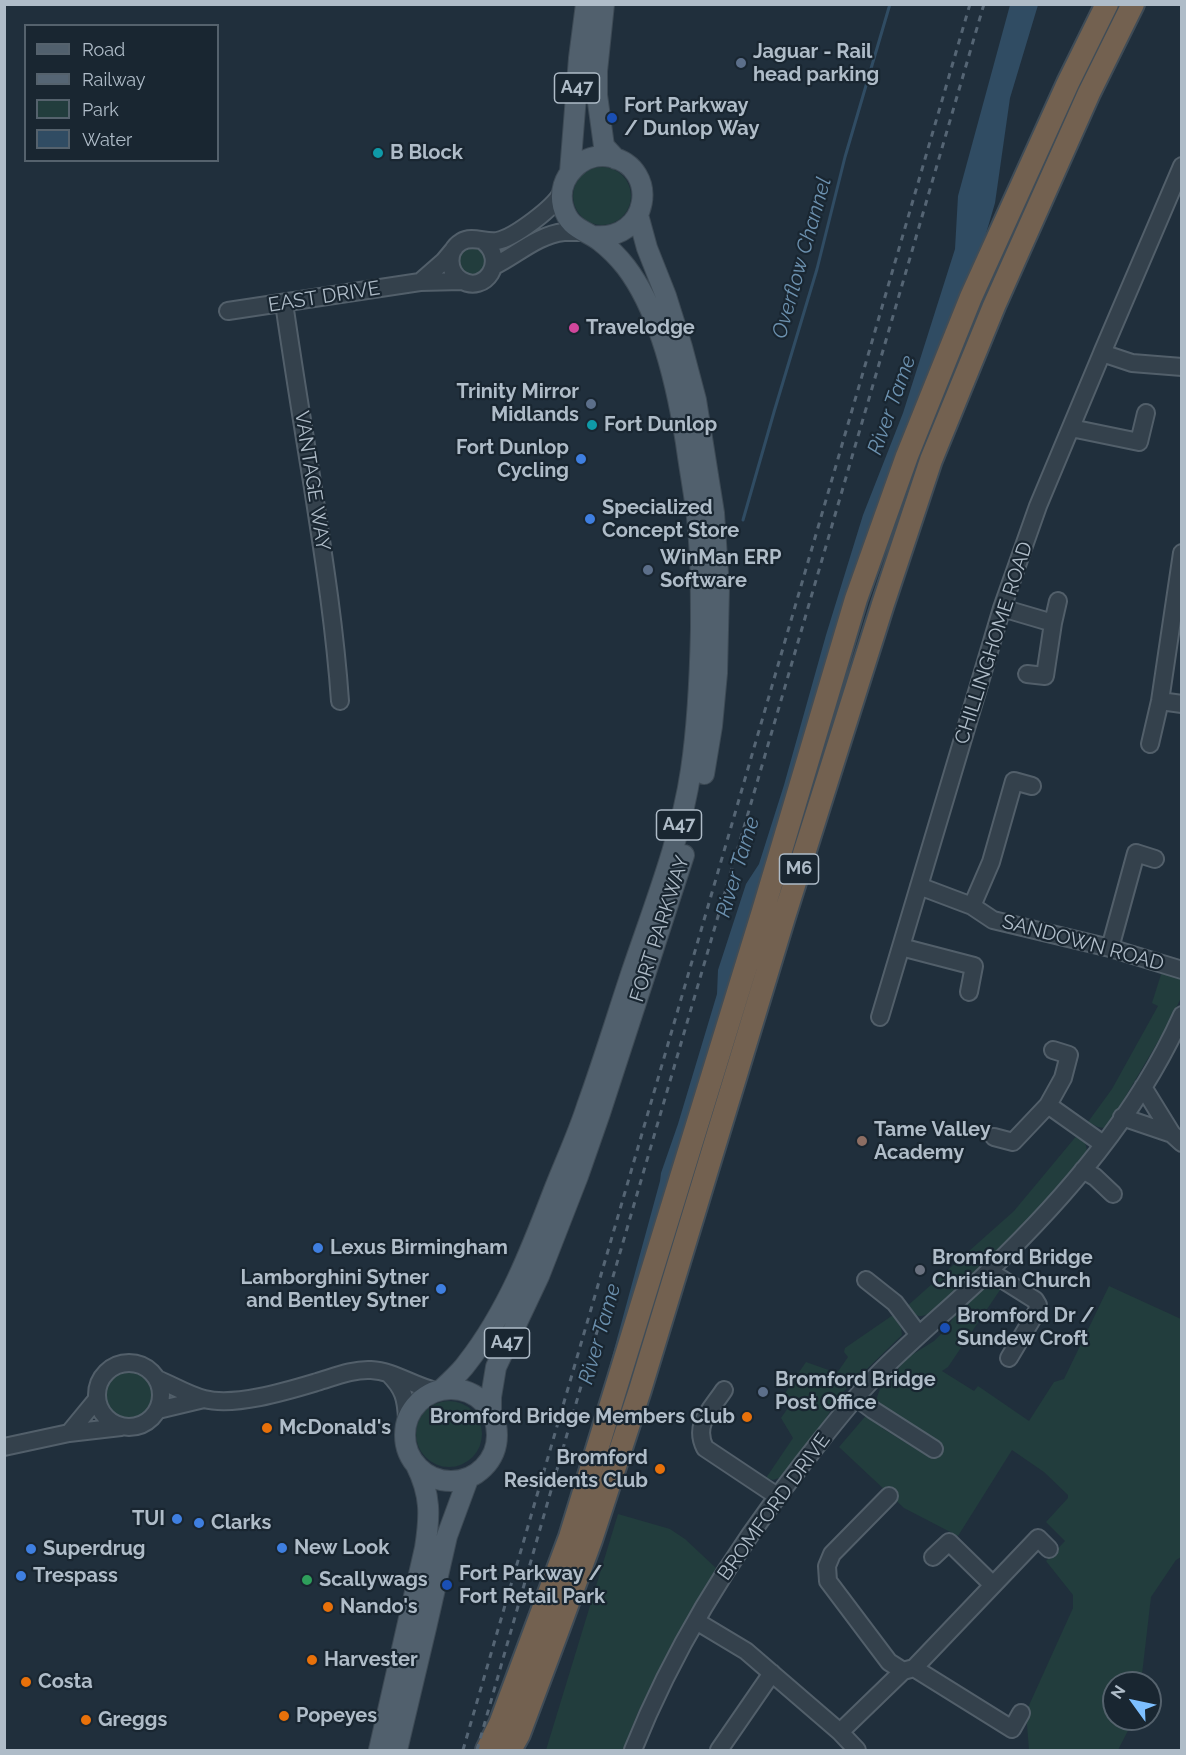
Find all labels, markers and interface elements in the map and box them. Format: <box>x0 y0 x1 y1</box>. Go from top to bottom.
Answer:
legend <box>24 24 219 162</box>
text: Road <box>82 39 125 60</box>
place label: Jaguar - Rail head parking <box>753 40 879 87</box>
marker: Jaguar - Rail head parking <box>734 56 748 70</box>
text: Railway <box>82 69 146 90</box>
road number: A47 <box>554 73 600 103</box>
place label: Fort Parkway / Dunlop Way <box>624 94 759 141</box>
text: Park <box>82 99 119 120</box>
marker: Fort Parkway / Dunlop Way <box>605 111 619 125</box>
text: Water <box>82 129 132 150</box>
place label: B Block <box>390 141 463 165</box>
marker: B Block <box>371 146 385 160</box>
water label: Overflow Channel <box>767 175 837 341</box>
street label: EAST DRIVE <box>266 276 382 318</box>
place label: Travelodge <box>586 316 695 340</box>
marker: Travelodge <box>567 321 581 335</box>
water label: River Tame <box>862 352 922 458</box>
place label: Trinity Mirror Midlands <box>457 380 579 427</box>
marker: Trinity Mirror Midlands <box>584 397 598 411</box>
street label: VANTAGE WAY <box>289 409 335 553</box>
place label: Fort Dunlop <box>604 413 717 437</box>
marker: Fort Dunlop <box>585 418 599 432</box>
place label: Fort Dunlop Cycling <box>456 436 569 483</box>
marker: Fort Dunlop Cycling <box>574 452 588 466</box>
place label: Specialized Concept Store <box>602 496 739 543</box>
marker: Specialized Concept Store <box>583 512 597 526</box>
street label: CHILLINGHOME ROAD <box>950 539 1038 747</box>
place label: WinMan ERP Software <box>660 546 782 593</box>
marker: WinMan ERP Software <box>641 563 655 577</box>
road number: A47 <box>656 810 702 840</box>
water label: River Tame <box>711 814 765 920</box>
street label: FORT PARKWAY <box>625 853 695 1005</box>
road number: M6 <box>780 854 818 884</box>
street label: SANDOWN ROAD <box>999 910 1167 976</box>
place label: Tame Valley Academy <box>874 1118 991 1165</box>
marker: Tame Valley Academy <box>855 1134 869 1148</box>
place label: Lexus Birmingham <box>330 1236 508 1260</box>
marker: Lexus Birmingham <box>311 1241 325 1255</box>
place label: Bromford Bridge Christian Church <box>932 1246 1093 1293</box>
marker: Bromford Bridge Christian Church <box>913 1263 927 1277</box>
place label: Lamborghini Sytner and Bentley Sytner <box>241 1266 429 1313</box>
water label: River Tame <box>574 1281 626 1387</box>
marker: Lamborghini Sytner and Bentley Sytner <box>434 1282 448 1296</box>
place label: Bromford Dr / Sundew Croft <box>957 1304 1094 1351</box>
marker: Bromford Dr / Sundew Croft <box>938 1321 952 1335</box>
road number: A47 <box>484 1328 530 1358</box>
place label: Bromford Bridge Post Office <box>775 1368 936 1415</box>
marker: Bromford Bridge Post Office <box>756 1385 770 1399</box>
place label: Bromford Bridge Members Club <box>430 1405 735 1429</box>
marker: Bromford Bridge Members Club <box>740 1410 754 1424</box>
place label: McDonald's <box>279 1416 391 1440</box>
marker: McDonald's <box>260 1421 274 1435</box>
street label: BROMFORD DRIVE <box>713 1429 835 1585</box>
place label: Bromford Residents Club <box>504 1446 648 1493</box>
marker: Bromford Residents Club <box>653 1462 667 1476</box>
place label: TUI <box>132 1507 165 1531</box>
place label: Clarks <box>211 1511 271 1535</box>
marker: TUI <box>170 1512 184 1526</box>
marker: Clarks <box>192 1516 206 1530</box>
place label: New Look <box>294 1536 389 1560</box>
place label: Superdrug <box>43 1537 146 1561</box>
marker: New Look <box>275 1541 289 1555</box>
marker: Superdrug <box>24 1542 38 1556</box>
place label: Fort Parkway / Fort Retail Park <box>459 1562 605 1609</box>
place label: Trespass <box>33 1564 118 1588</box>
place label: Scallywags <box>319 1568 428 1592</box>
marker: Trespass <box>14 1569 28 1583</box>
marker: Scallywags <box>300 1573 314 1587</box>
marker: Fort Parkway / Fort Retail Park <box>440 1578 454 1592</box>
place label: Nando's <box>340 1595 418 1619</box>
marker: Nando's <box>321 1600 335 1614</box>
place label: Harvester <box>324 1648 418 1672</box>
marker: Harvester <box>305 1653 319 1667</box>
place label: Costa <box>38 1670 93 1694</box>
north arrow <box>1102 1671 1162 1731</box>
marker: Costa <box>19 1675 33 1689</box>
text: N <box>1107 1682 1129 1702</box>
place label: Popeyes <box>296 1704 377 1728</box>
place label: Greggs <box>98 1708 167 1732</box>
marker: Popeyes <box>277 1709 291 1723</box>
marker: Greggs <box>79 1713 93 1727</box>

